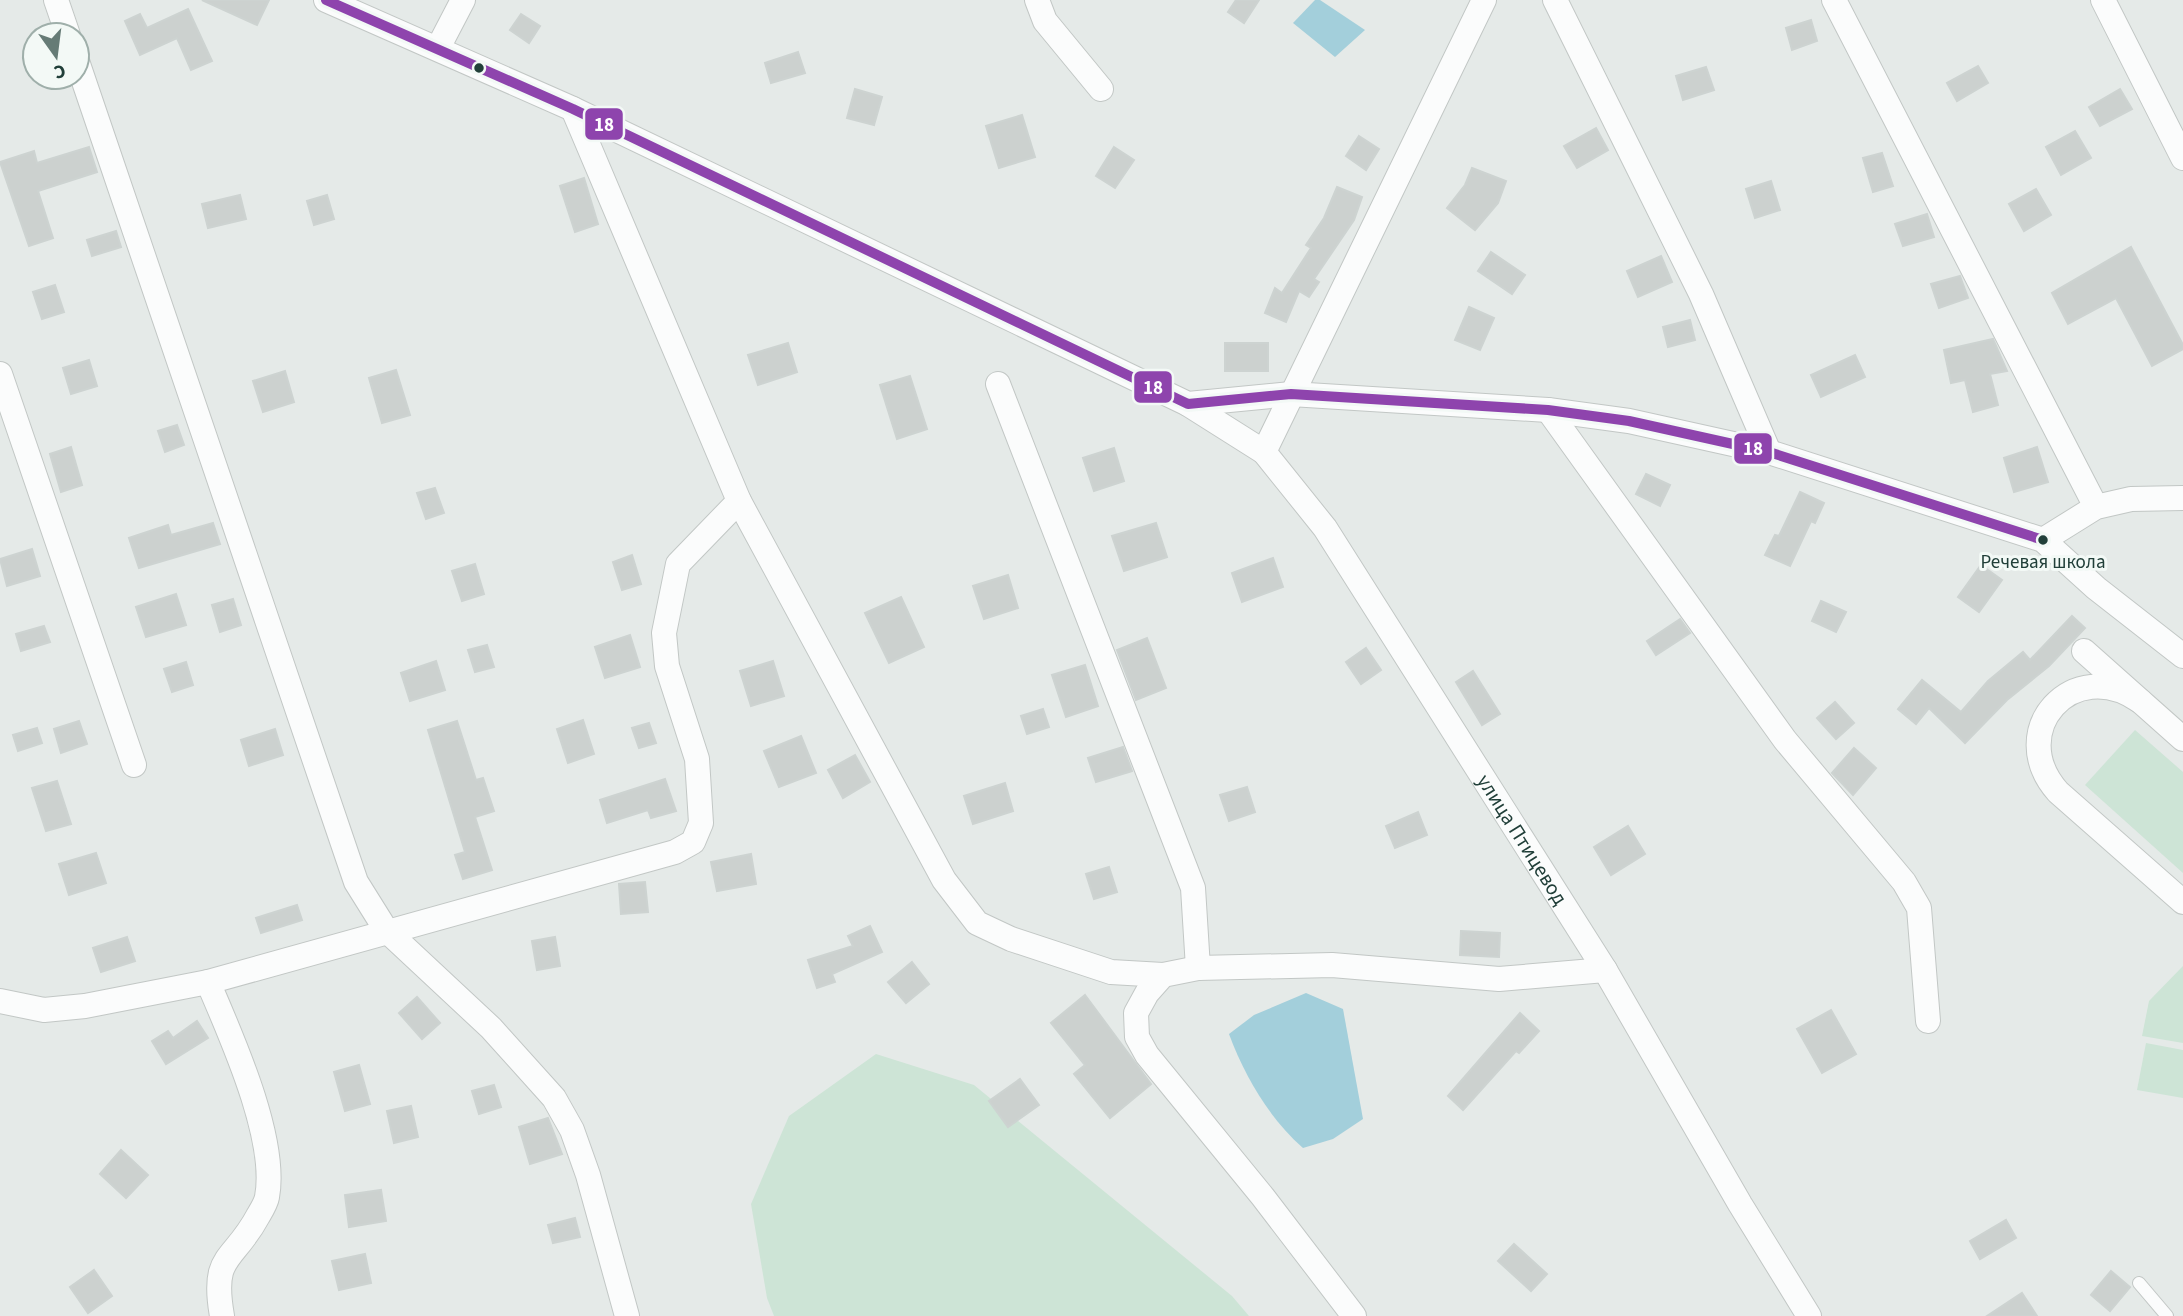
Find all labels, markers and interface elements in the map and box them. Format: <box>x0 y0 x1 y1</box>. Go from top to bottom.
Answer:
north arrow <box>21 21 91 91</box>
text: С <box>51 57 68 85</box>
unlabelled marker <box>472 61 486 75</box>
line badge: 18 <box>584 107 624 141</box>
text: 18 <box>594 112 614 139</box>
line badge: 18 <box>1133 370 1173 404</box>
text: 18 <box>1143 375 1163 402</box>
line badge: 18 <box>1733 432 1773 465</box>
text: 18 <box>1743 436 1763 463</box>
marker: Речевая школа <box>2036 533 2050 547</box>
place label: Речевая школа <box>1981 549 2105 576</box>
street label: улица Птицевод <box>1470 768 1575 911</box>

